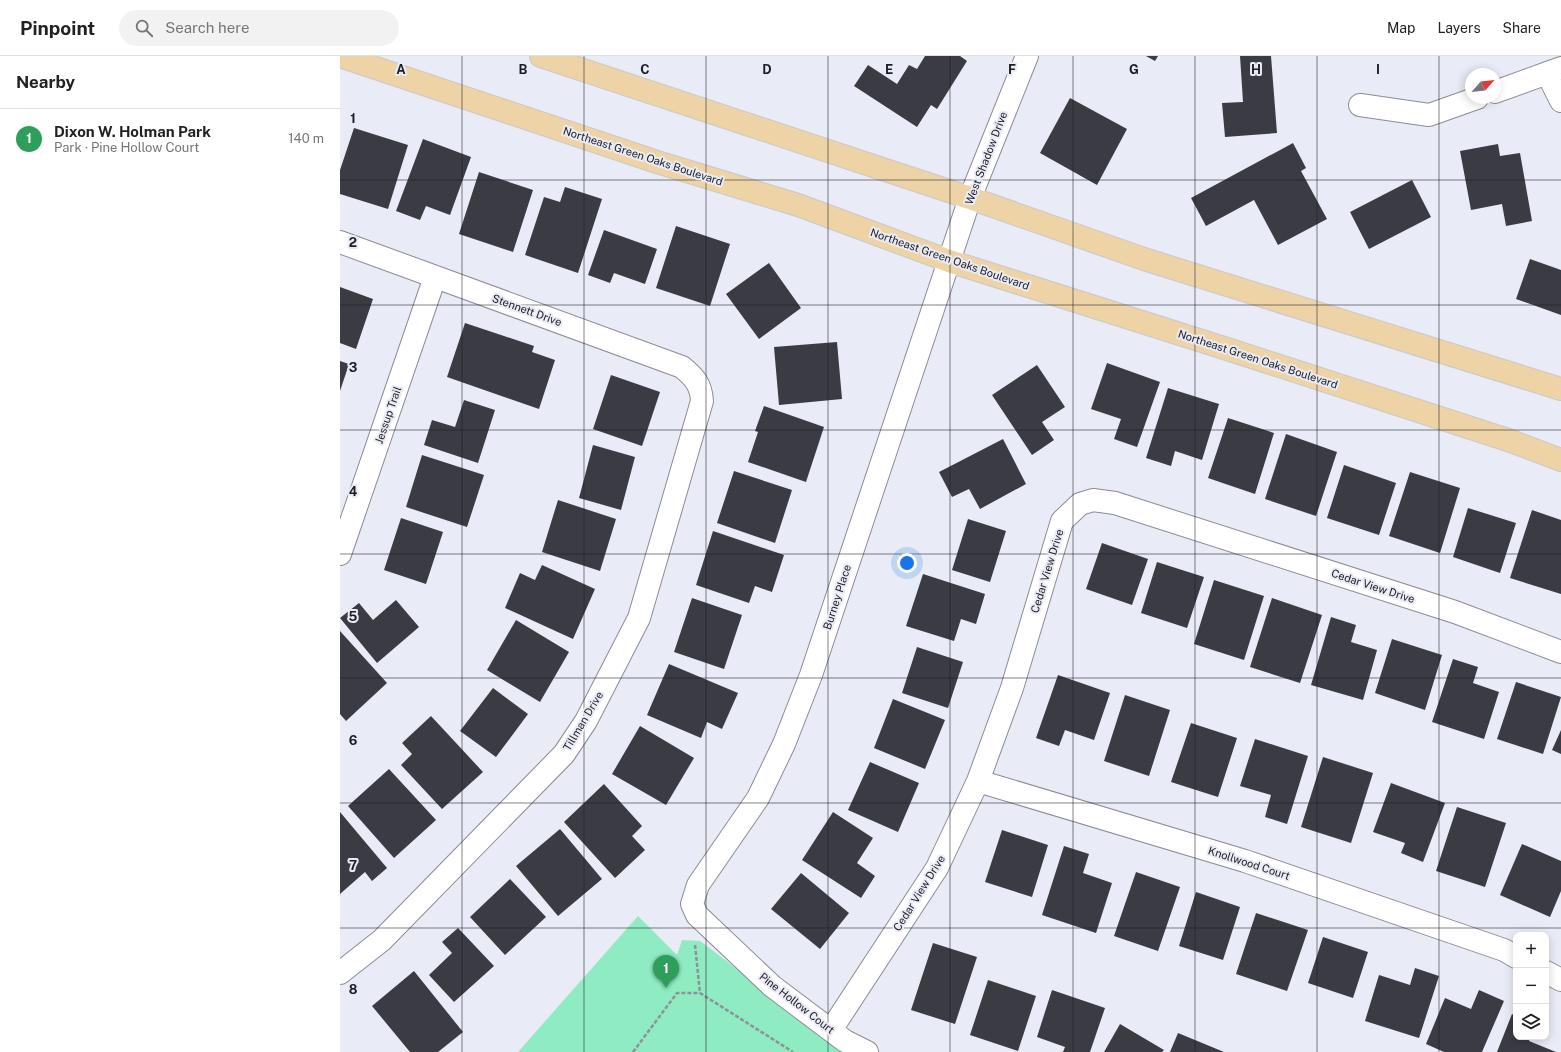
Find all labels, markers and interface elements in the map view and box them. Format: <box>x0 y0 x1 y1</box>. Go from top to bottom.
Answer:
search box <box>119 10 399 46</box>
text: Pinpoint <box>20 17 95 39</box>
icon: search <box>133 17 155 39</box>
text: Search here <box>165 19 249 36</box>
text: Map <box>1387 20 1415 36</box>
text: Layers <box>1437 20 1481 36</box>
text: Share <box>1503 20 1541 36</box>
text: A <box>396 62 406 77</box>
text: B <box>519 62 528 77</box>
text: C <box>640 62 650 77</box>
text: D <box>762 62 772 77</box>
text: E <box>885 62 893 77</box>
text: F <box>1008 62 1016 77</box>
text: G <box>1129 62 1139 77</box>
text: H <box>1251 62 1261 77</box>
text: I <box>1376 62 1380 77</box>
north arrow <box>1465 68 1501 104</box>
text: Nearby <box>16 72 75 92</box>
street label: West Shadow Drive <box>963 110 1009 206</box>
text: 1 <box>350 111 356 126</box>
text: Dixon W. Holman Park <box>54 123 211 140</box>
street label: Northeast Green Oaks Boulevard <box>562 124 724 188</box>
text: 1 <box>26 131 32 146</box>
text: 140 m <box>288 131 324 146</box>
text: Park · Pine Hollow Court <box>54 140 199 155</box>
street label: Northeast Green Oaks Boulevard <box>869 226 1031 292</box>
text: 2 <box>349 235 357 250</box>
street label: Stennett Drive <box>491 292 563 328</box>
street label: Northeast Green Oaks Boulevard <box>1177 327 1339 391</box>
text: 3 <box>349 360 358 375</box>
street label: Jessup Trail <box>373 385 403 445</box>
text: 4 <box>349 484 358 499</box>
street label: Cedar View Drive <box>1029 528 1065 614</box>
your location <box>897 553 917 573</box>
street label: Burney Place <box>821 563 853 631</box>
street label: Cedar View Drive <box>1330 567 1416 605</box>
text: 5 <box>349 609 358 624</box>
street label: Tillman Drive <box>561 689 605 753</box>
text: 6 <box>349 733 358 748</box>
street label: Knollwood Court <box>1207 844 1291 882</box>
street label: Cedar View Drive <box>891 853 947 933</box>
text: 7 <box>349 858 357 873</box>
map controls <box>1513 932 1549 1040</box>
button: + <box>1513 932 1549 968</box>
pin: 1 <box>653 955 679 988</box>
button: − <box>1513 968 1549 1004</box>
street label: Pine Hollow Court <box>757 970 837 1036</box>
text: 8 <box>349 982 358 997</box>
button: layers <box>1513 1004 1549 1040</box>

